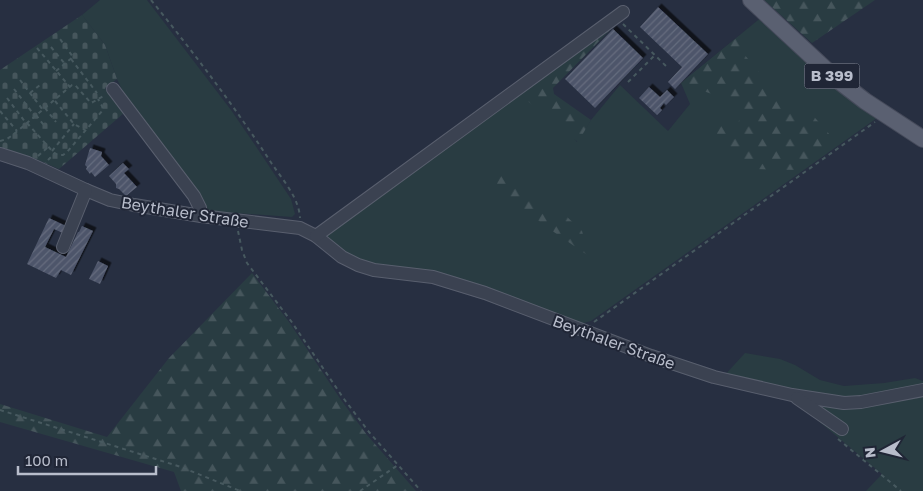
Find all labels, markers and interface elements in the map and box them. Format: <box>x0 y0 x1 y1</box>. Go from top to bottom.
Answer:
road number: B 399 <box>804 64 860 88</box>
street label: Beythaler Straße <box>120 192 250 232</box>
street label: Beythaler Straße <box>550 311 678 373</box>
north arrow <box>858 426 908 476</box>
scale bar <box>18 444 155 476</box>
text: N <box>861 446 879 459</box>
text: 100 m <box>25 451 68 469</box>

